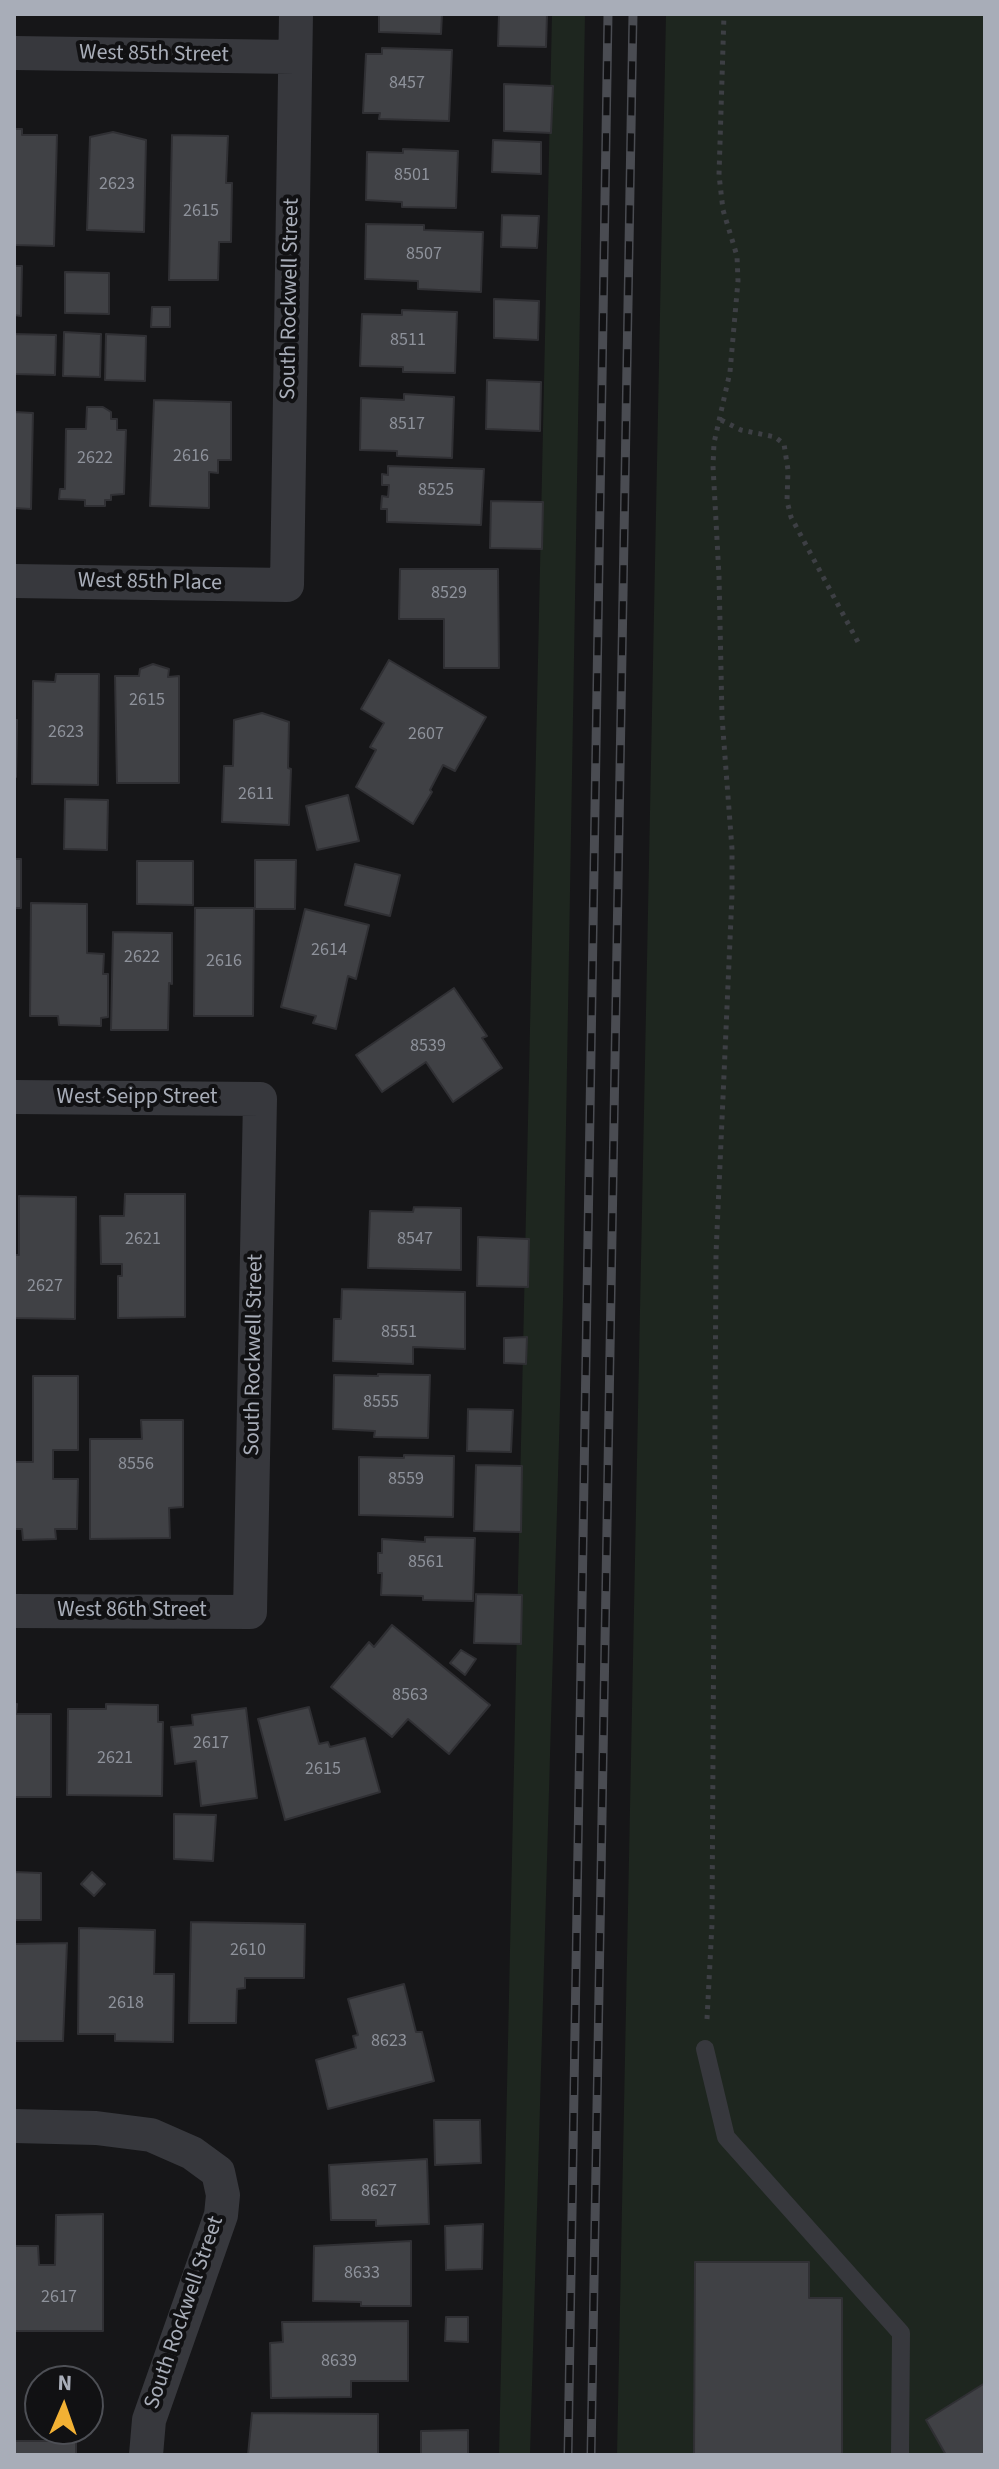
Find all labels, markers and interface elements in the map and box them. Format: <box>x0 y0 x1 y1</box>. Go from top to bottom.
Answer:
street label: West 85th Street <box>79 40 229 70</box>
house number: 8457 <box>389 73 425 95</box>
house number: 8501 <box>394 165 430 187</box>
house number: 2623 <box>99 174 135 196</box>
street label: South Rockwell Street <box>276 198 306 400</box>
house number: 2615 <box>183 201 219 223</box>
house number: 8507 <box>406 244 442 266</box>
house number: 8511 <box>390 330 426 352</box>
house number: 8517 <box>389 414 425 436</box>
house number: 2616 <box>173 446 209 468</box>
house number: 2622 <box>77 448 113 470</box>
house number: 8525 <box>418 480 454 502</box>
street label: West 85th Place <box>78 569 222 597</box>
house number: 8529 <box>431 583 467 605</box>
house number: 2615 <box>129 690 165 712</box>
house number: 2623 <box>48 722 84 744</box>
house number: 2607 <box>408 724 444 746</box>
house number: 2611 <box>238 784 274 806</box>
house number: 2614 <box>311 940 347 962</box>
house number: 2622 <box>124 947 160 969</box>
house number: 2616 <box>206 951 242 973</box>
house number: 8539 <box>410 1036 446 1058</box>
street label: West Seipp Street <box>57 1085 217 1111</box>
house number: 2621 <box>125 1229 161 1251</box>
house number: 8547 <box>397 1229 433 1251</box>
street label: South Rockwell Street <box>240 1254 270 1456</box>
house number: 2627 <box>27 1276 63 1298</box>
house number: 8551 <box>381 1322 417 1344</box>
house number: 8555 <box>363 1392 399 1414</box>
house number: 8556 <box>118 1454 154 1476</box>
house number: 8559 <box>388 1469 424 1491</box>
house number: 8561 <box>408 1552 444 1574</box>
street label: West 86th Street <box>57 1598 207 1624</box>
house number: 8563 <box>392 1685 428 1707</box>
house number: 2617 <box>193 1733 229 1755</box>
house number: 2621 <box>97 1748 133 1770</box>
house number: 2615 <box>305 1759 341 1781</box>
house number: 2610 <box>230 1940 266 1962</box>
house number: 2618 <box>108 1993 144 2015</box>
house number: 8623 <box>371 2031 407 2053</box>
house number: 8627 <box>361 2181 397 2203</box>
street label: South Rockwell Street <box>140 2213 230 2413</box>
house number: 8633 <box>344 2263 380 2285</box>
house number: 2617 <box>41 2287 77 2309</box>
house number: 8639 <box>321 2351 357 2373</box>
north arrow <box>24 2365 104 2445</box>
text: N <box>57 2367 73 2399</box>

